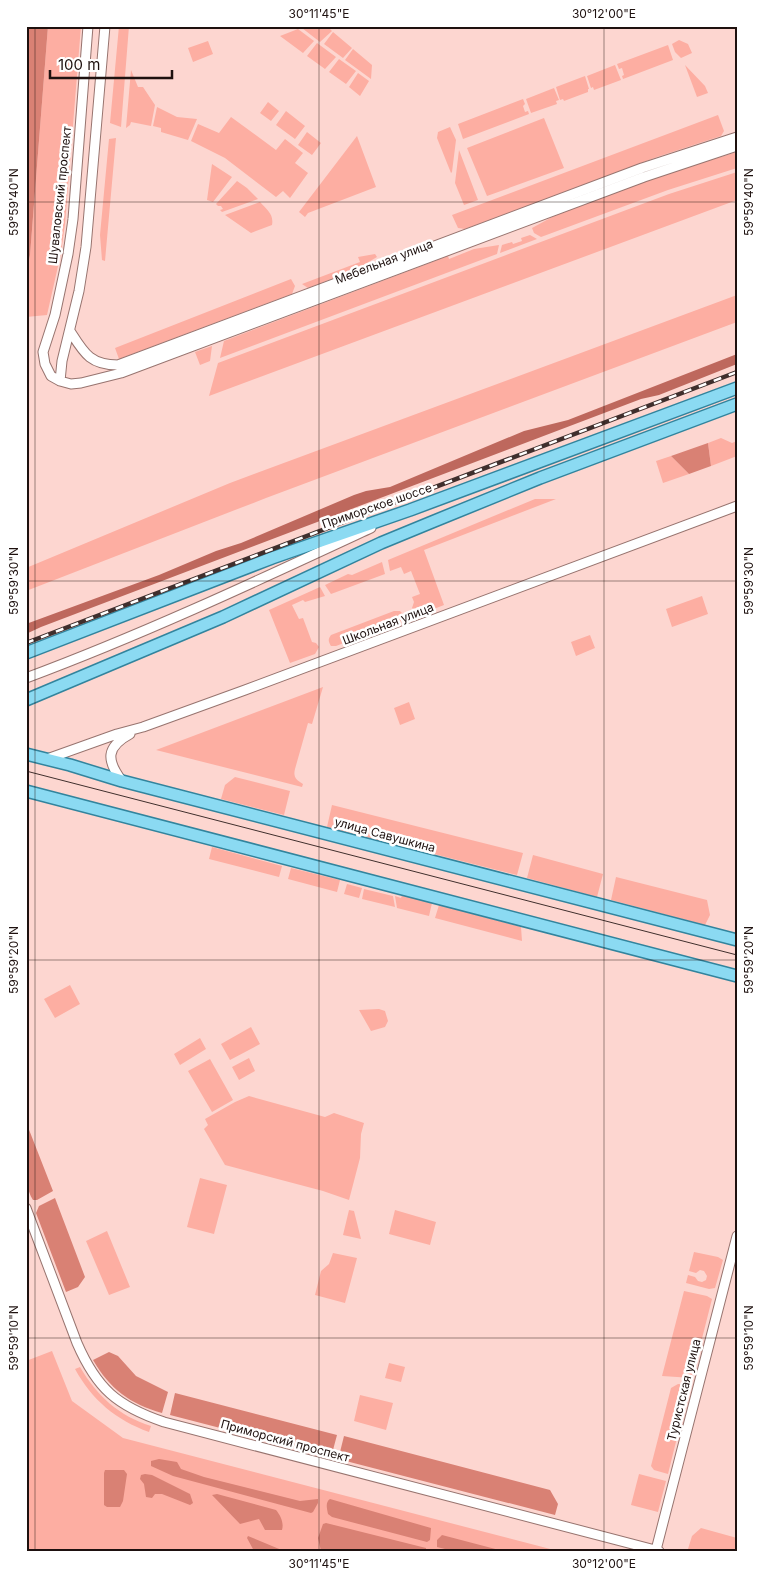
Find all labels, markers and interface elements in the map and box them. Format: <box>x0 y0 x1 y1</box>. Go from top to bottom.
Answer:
text: 30°11'45"E <box>289 6 349 21</box>
text: 30°12'00"E <box>572 6 636 21</box>
scale bar <box>50 48 172 80</box>
text: 100 m <box>58 55 100 74</box>
street label: Шуваловский проспект <box>45 125 74 264</box>
text: 59°59'40"N <box>6 168 21 236</box>
text: 59°59'40"N <box>741 168 756 236</box>
street label: Мебельная улица <box>333 236 435 287</box>
street label: Приморское шоссе <box>320 480 434 531</box>
text: 59°59'30"N <box>6 547 21 615</box>
text: 59°59'30"N <box>741 547 756 615</box>
street label: Школьная улица <box>340 599 436 648</box>
street label: улица Савушкина <box>333 814 437 855</box>
text: 59°59'20"N <box>6 926 21 994</box>
text: 59°59'20"N <box>741 926 756 994</box>
text: 59°59'10"N <box>6 1305 21 1371</box>
text: 59°59'10"N <box>741 1305 756 1371</box>
street label: Туристская улица <box>664 1337 703 1442</box>
street label: Приморский проспект <box>219 1416 352 1465</box>
text: 30°11'45"E <box>289 1556 349 1571</box>
text: 30°12'00"E <box>572 1556 636 1571</box>

